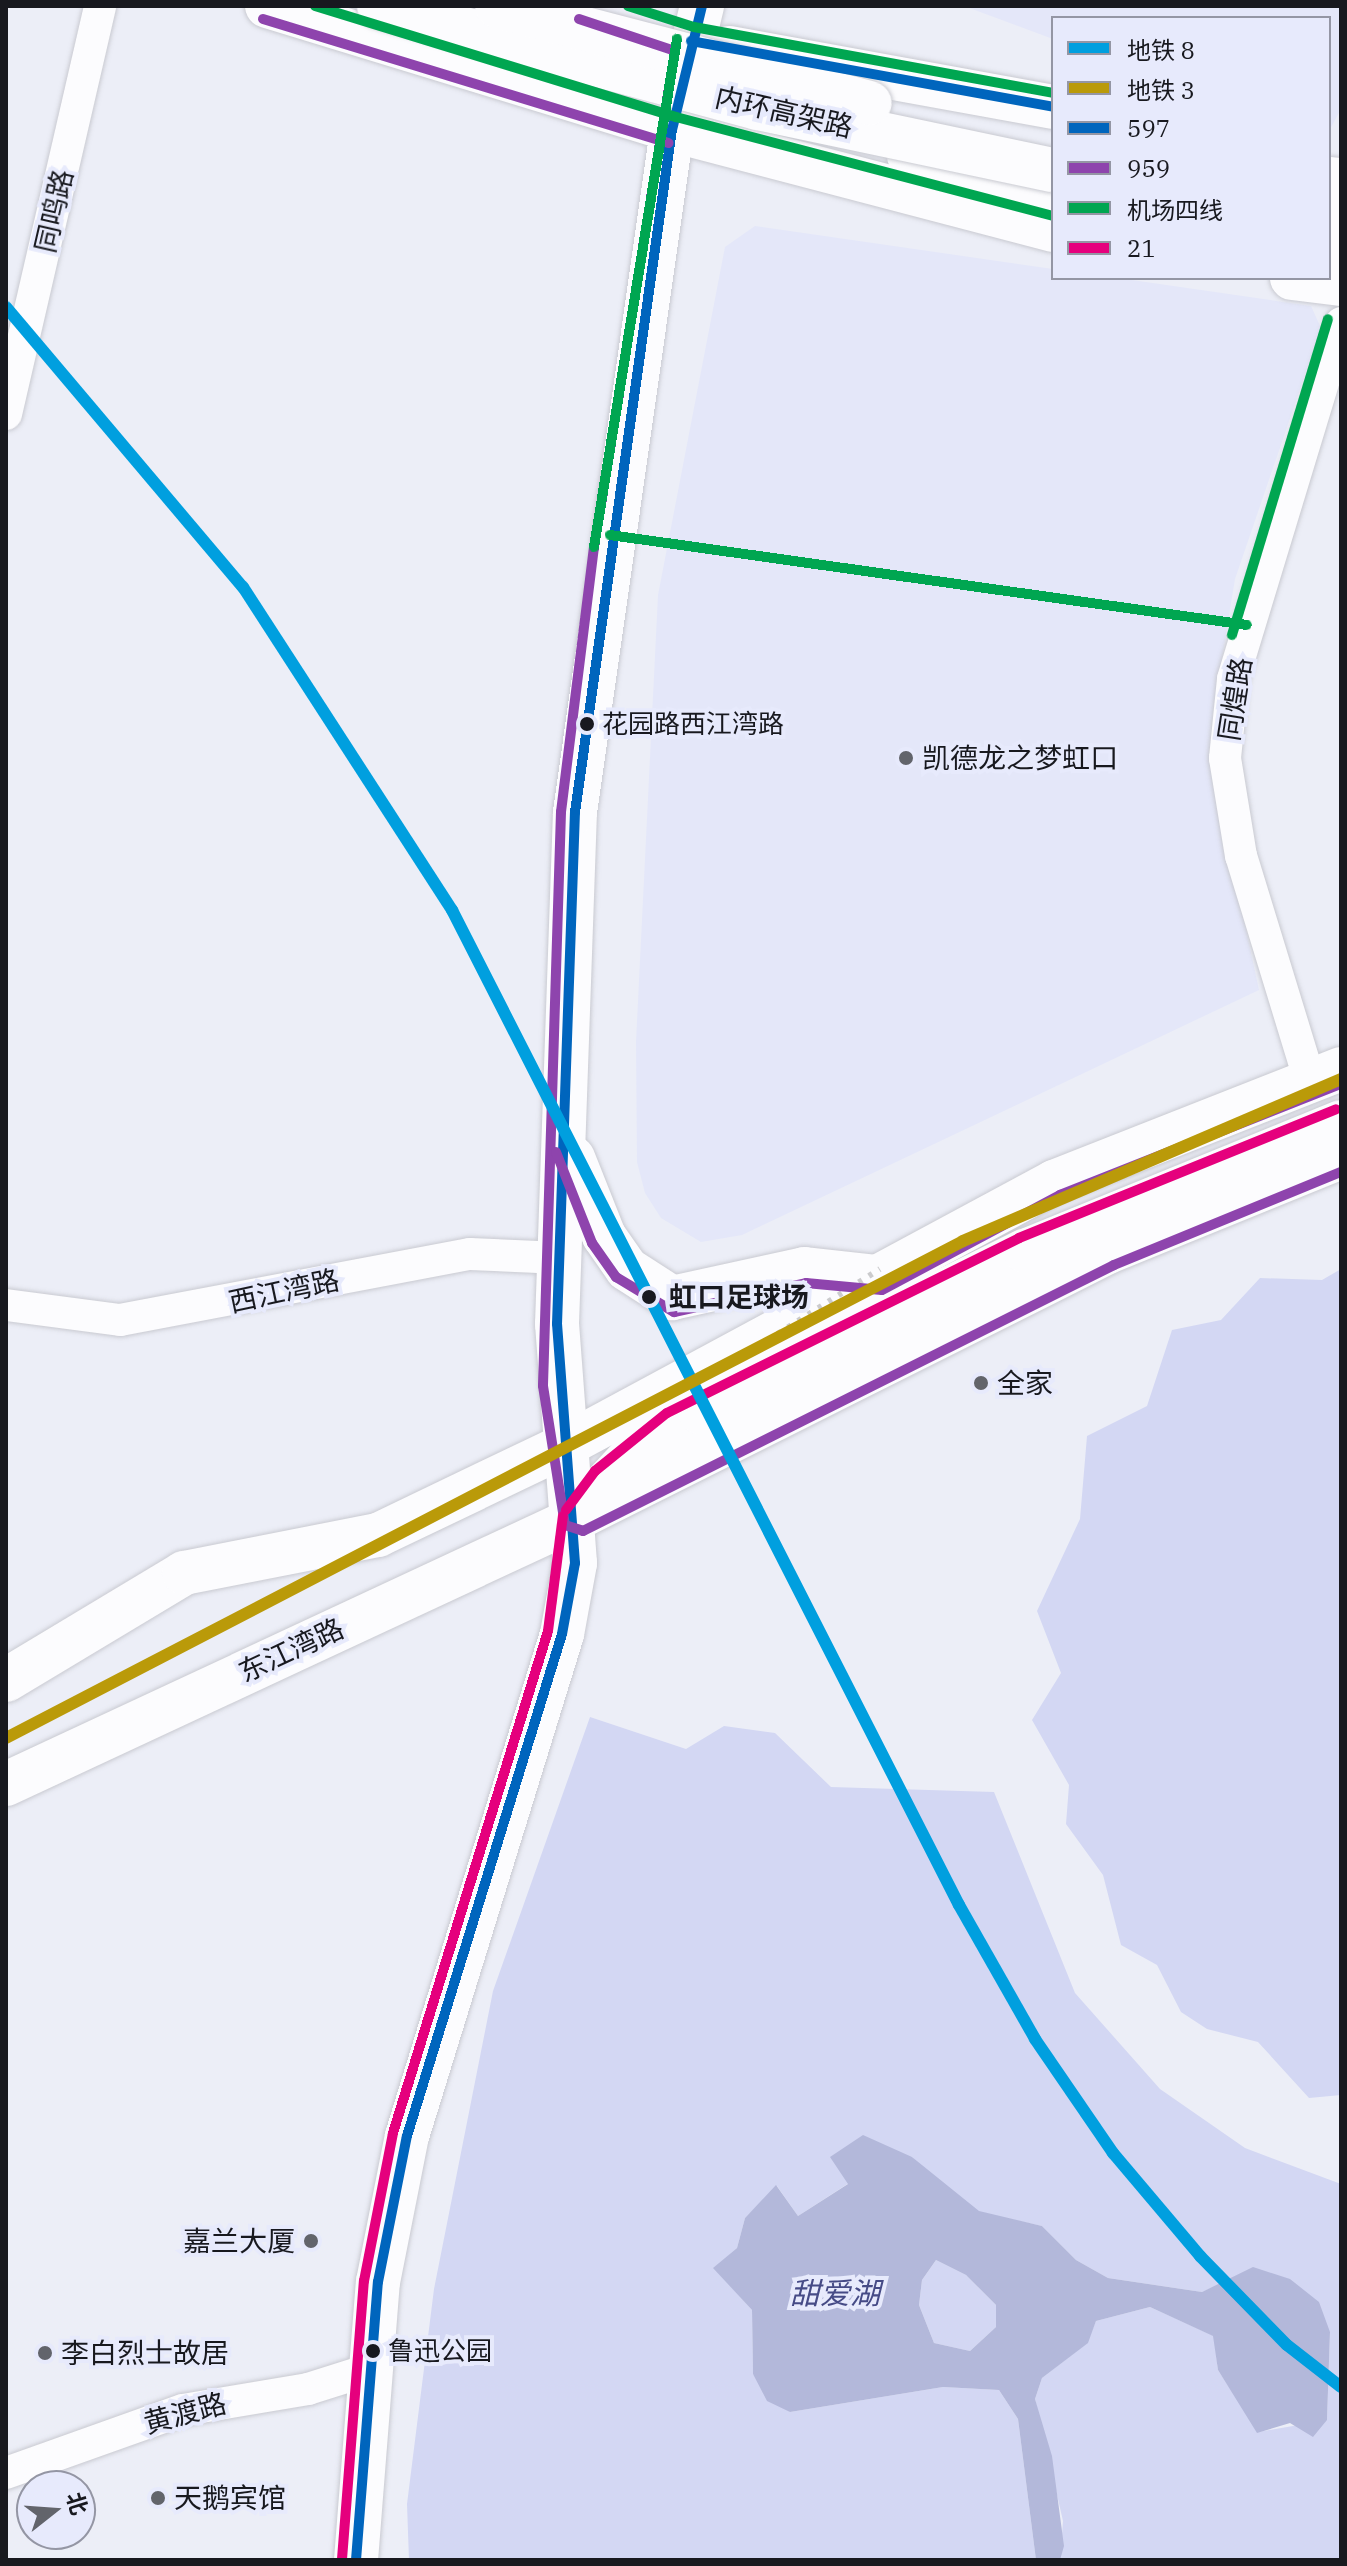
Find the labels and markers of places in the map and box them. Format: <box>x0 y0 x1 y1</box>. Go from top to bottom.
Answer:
place label: 花园路西江湾路 <box>602 708 784 740</box>
marker: 花园路西江湾路 <box>579 716 595 732</box>
place label: 凯德龙之梦虹口 <box>922 741 1118 775</box>
marker: 凯德龙之梦虹口 <box>897 749 915 767</box>
place label: 虹口足球场 <box>669 1280 809 1314</box>
marker: 虹口足球场 <box>636 1284 662 1310</box>
place label: 全家 <box>997 1366 1053 1400</box>
marker: 全家 <box>972 1374 990 1392</box>
place label: 嘉兰大厦 <box>183 2224 295 2258</box>
marker: 嘉兰大厦 <box>302 2232 320 2250</box>
place label: 鲁迅公园 <box>388 2335 492 2367</box>
place label: 李白烈士故居 <box>61 2336 229 2370</box>
marker: 鲁迅公园 <box>365 2343 381 2359</box>
marker: 李白烈士故居 <box>36 2344 54 2362</box>
place label: 天鹅宾馆 <box>174 2481 286 2515</box>
marker: 天鹅宾馆 <box>149 2489 167 2507</box>

